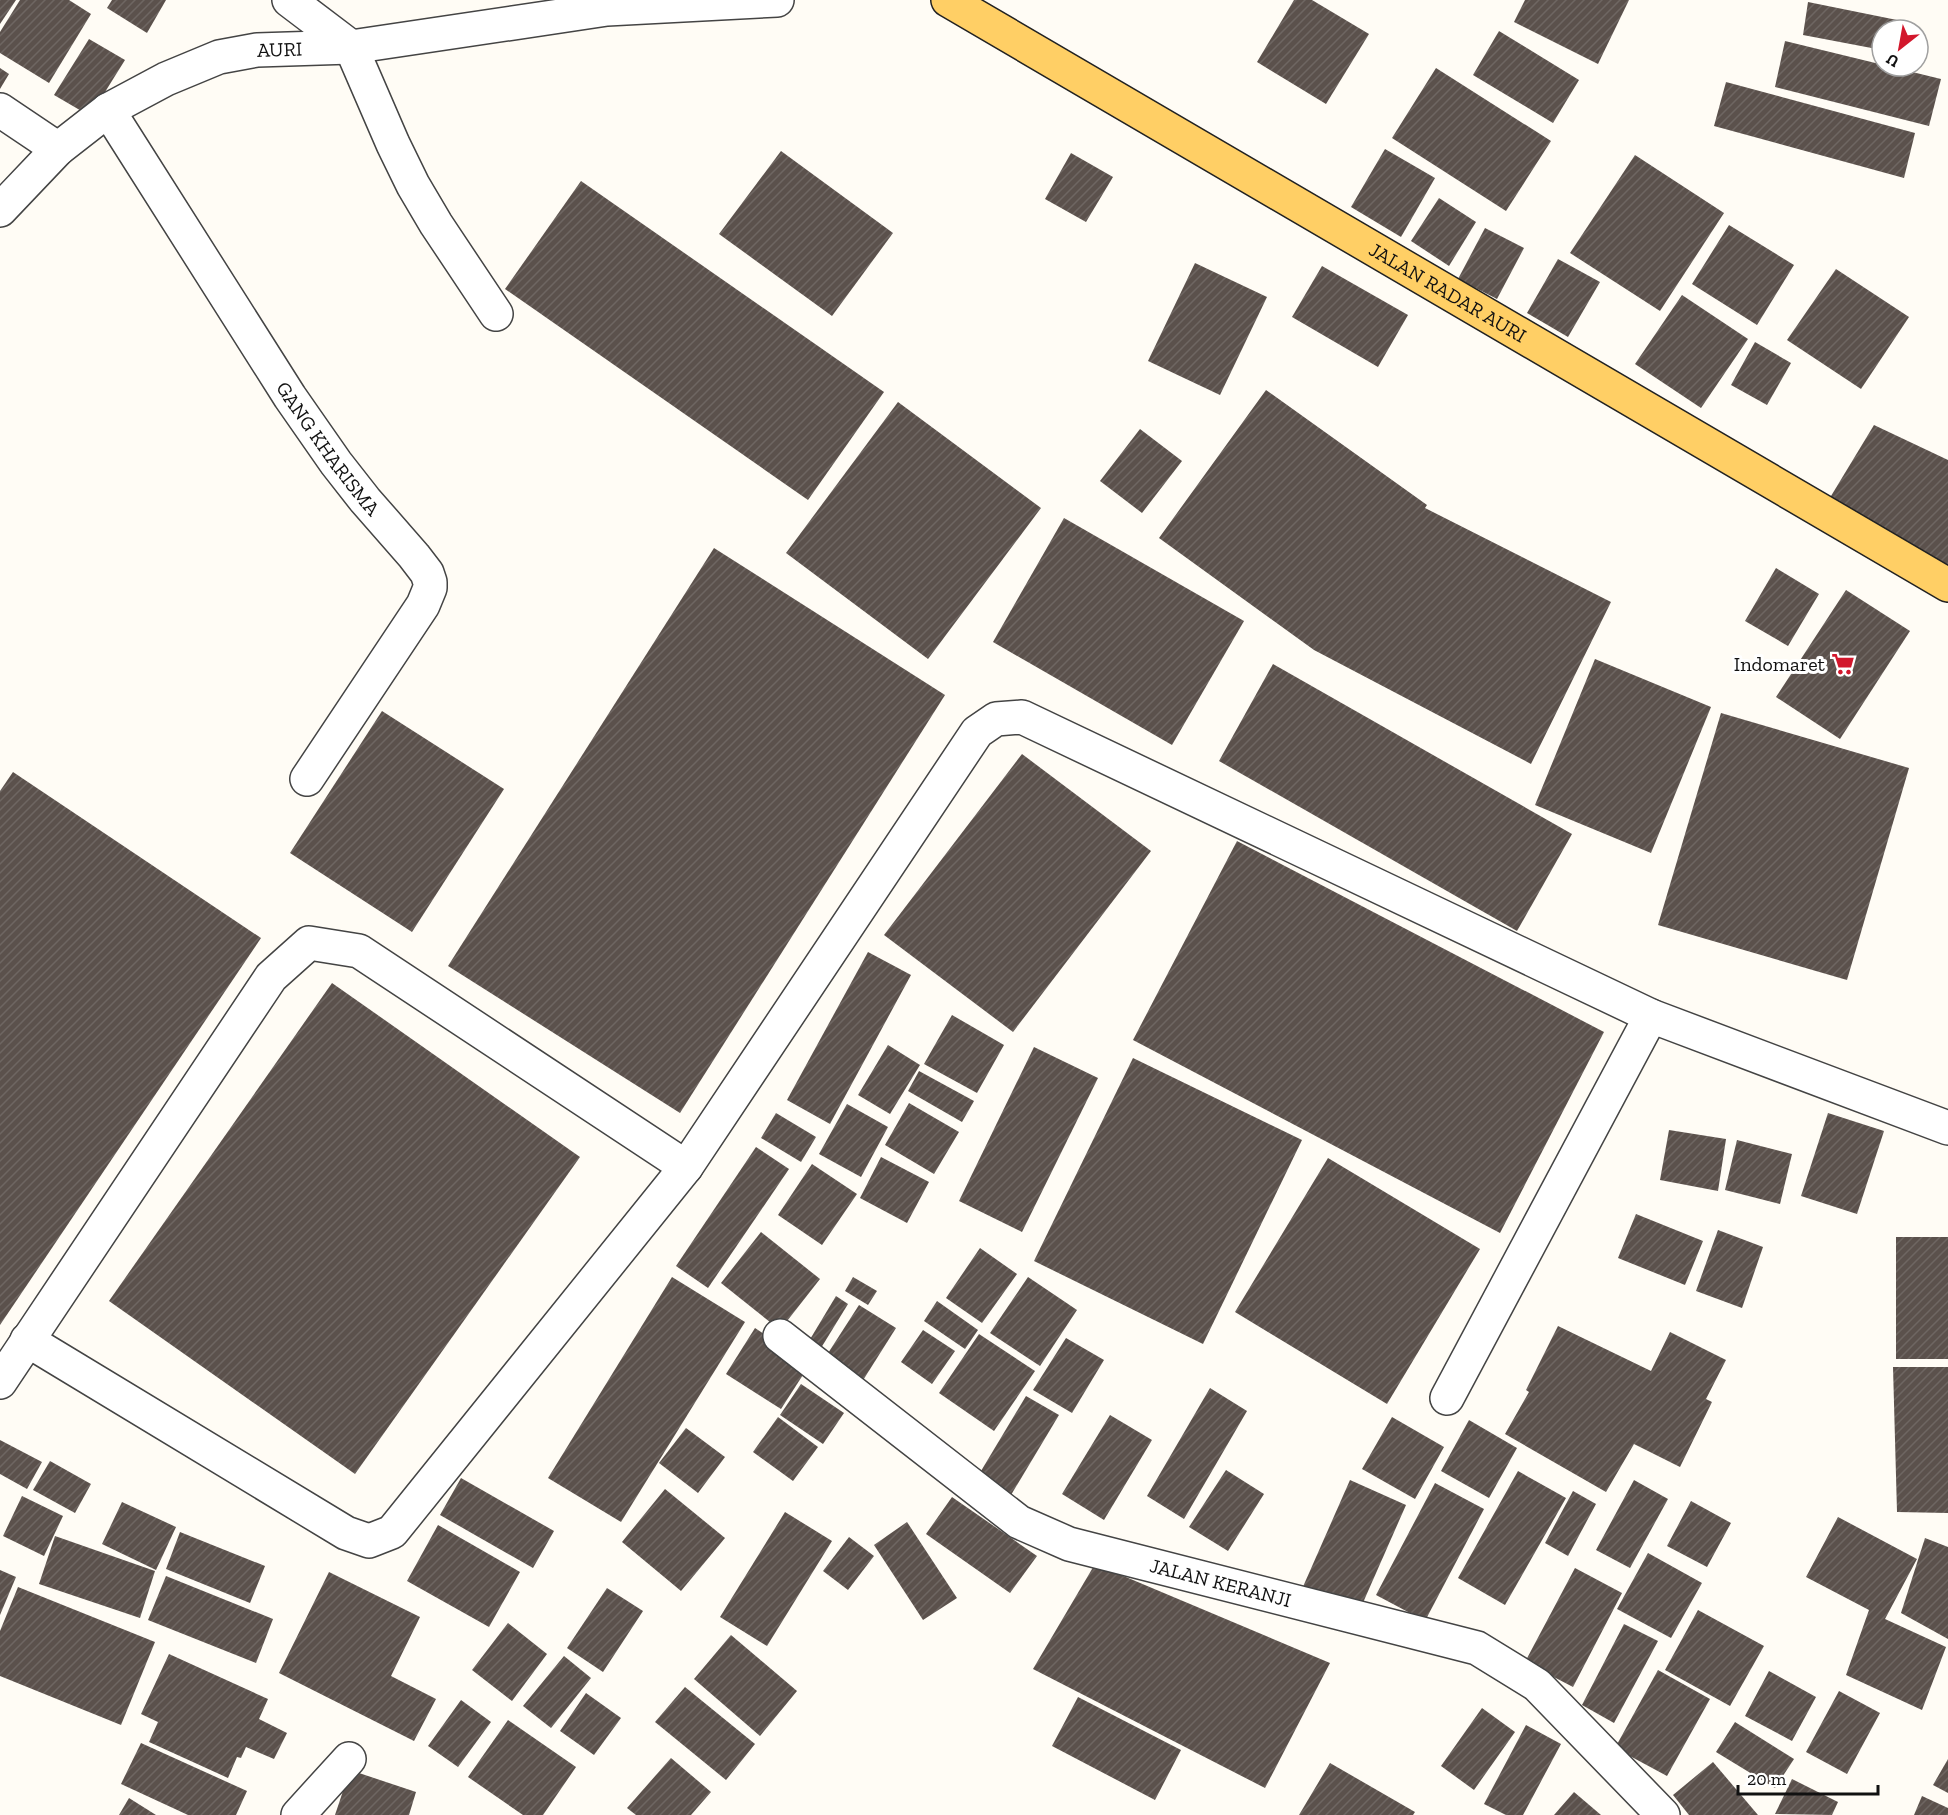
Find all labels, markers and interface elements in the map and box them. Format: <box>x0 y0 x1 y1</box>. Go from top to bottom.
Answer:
north arrow <box>1870 18 1930 78</box>
street label: AURI <box>257 37 303 62</box>
text: U <box>1882 49 1902 72</box>
street label: JALAN RADAR AURI <box>1365 237 1531 348</box>
street label: GANG KHARISMA <box>271 377 386 521</box>
supermarket icon: Indomaret <box>1830 651 1856 677</box>
place label: Indomaret <box>1734 652 1826 676</box>
street label: JALAN KERANJI <box>1148 1553 1294 1612</box>
scale bar <box>1738 1758 1878 1796</box>
text: 20 m <box>1747 1768 1787 1790</box>

